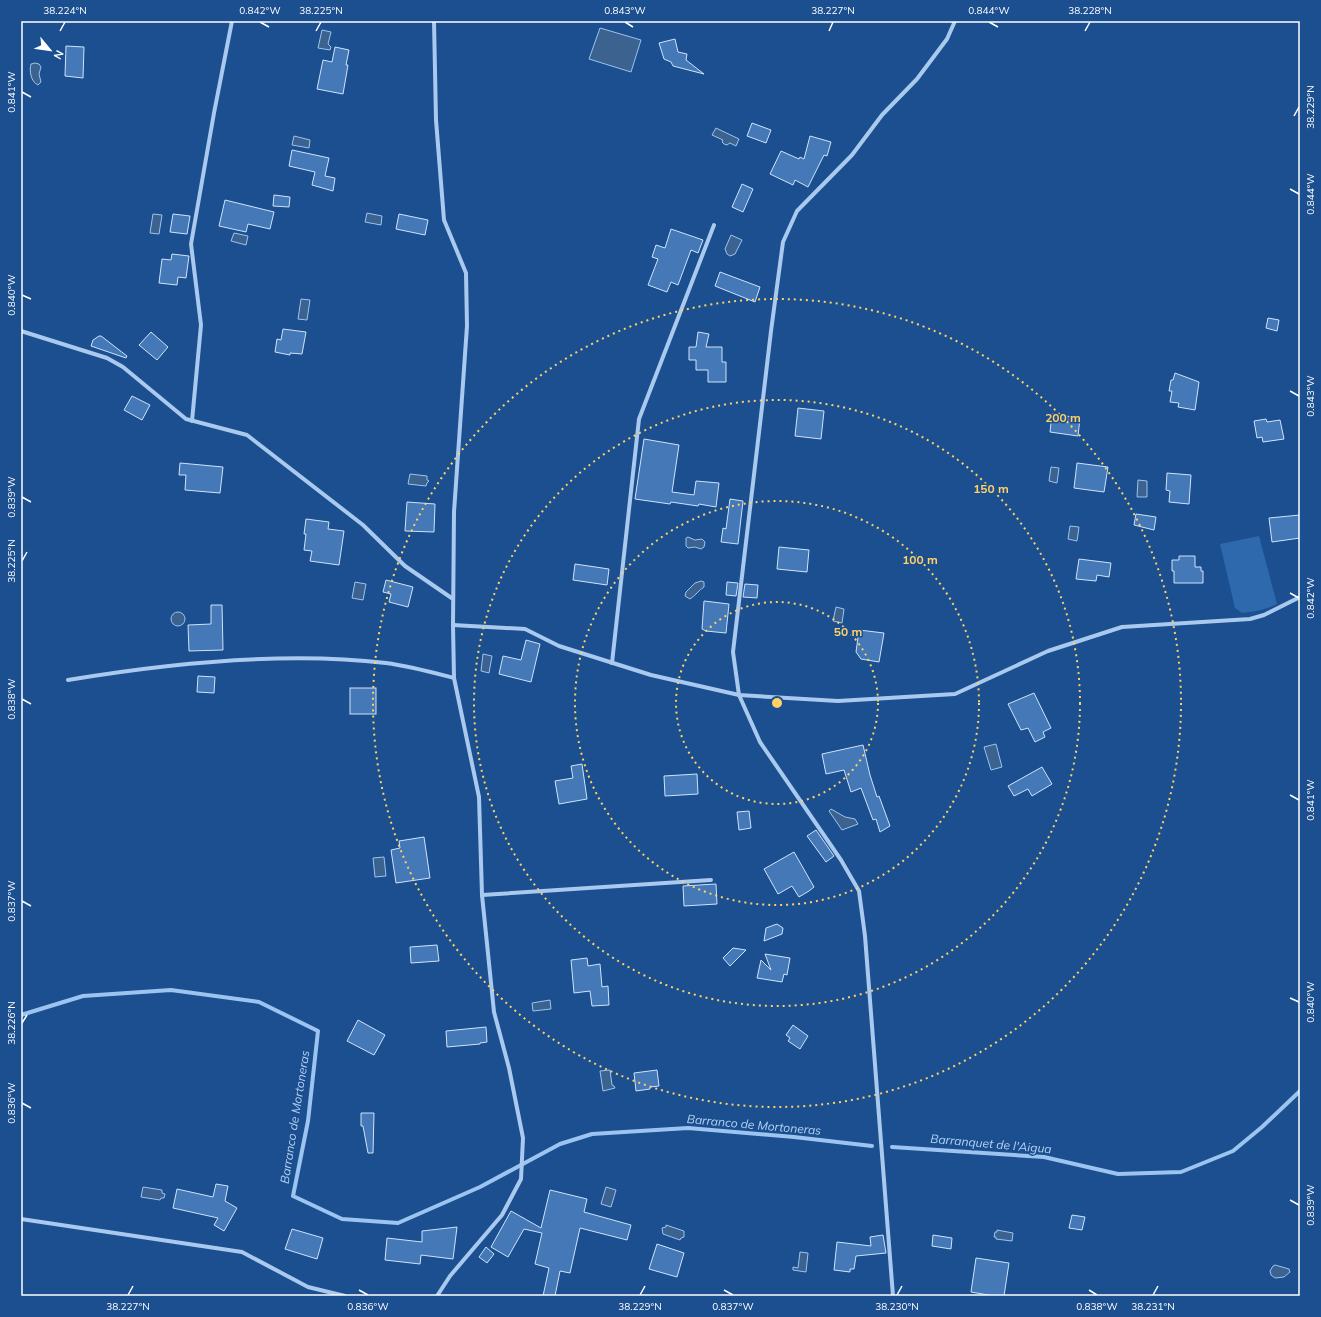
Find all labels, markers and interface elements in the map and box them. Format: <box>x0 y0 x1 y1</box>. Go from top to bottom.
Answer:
text: 38.224°N <box>43 4 87 17</box>
text: 0.842°W <box>239 4 281 17</box>
text: 38.225°N <box>299 4 343 17</box>
text: 0.843°W <box>604 4 646 17</box>
text: 38.227°N <box>811 4 855 17</box>
text: 0.844°W <box>968 4 1010 17</box>
text: 38.228°N <box>1068 4 1112 17</box>
north arrow <box>30 30 70 70</box>
text: N <box>51 48 67 62</box>
text: 0.841°W <box>5 71 18 113</box>
text: 38.229°N <box>1304 85 1317 129</box>
text: 0.844°W <box>1304 173 1317 215</box>
text: 0.840°W <box>5 274 18 316</box>
text: 0.843°W <box>1304 375 1317 417</box>
text: 200 m <box>1045 410 1081 425</box>
text: 0.839°W <box>5 476 18 518</box>
text: 150 m <box>973 481 1009 496</box>
text: 38.225°N <box>5 539 18 583</box>
text: 100 m <box>902 552 938 567</box>
text: 0.842°W <box>1304 577 1317 619</box>
text: 50 m <box>834 624 862 639</box>
text: 0.838°W <box>5 678 18 720</box>
centre of rings <box>770 696 784 710</box>
text: 0.841°W <box>1304 779 1317 821</box>
text: 0.837°W <box>5 880 18 922</box>
text: 0.840°W <box>1304 981 1317 1023</box>
text: 38.226°N <box>5 1001 18 1045</box>
water label: Barranco de Mortoneras <box>277 1049 312 1185</box>
text: 0.836°W <box>5 1082 18 1124</box>
water label: Barranco de Mortoneras <box>686 1111 822 1138</box>
water label: Barranquet de l'Aigua <box>930 1131 1052 1156</box>
text: 0.839°W <box>1304 1184 1317 1226</box>
text: 38.227°N <box>106 1300 150 1313</box>
text: 0.836°W <box>347 1300 389 1313</box>
text: 38.229°N <box>618 1300 662 1313</box>
text: 0.837°W <box>712 1300 754 1313</box>
text: 38.230°N <box>875 1300 919 1313</box>
text: 0.838°W <box>1076 1300 1118 1313</box>
text: 38.231°N <box>1131 1300 1175 1313</box>

